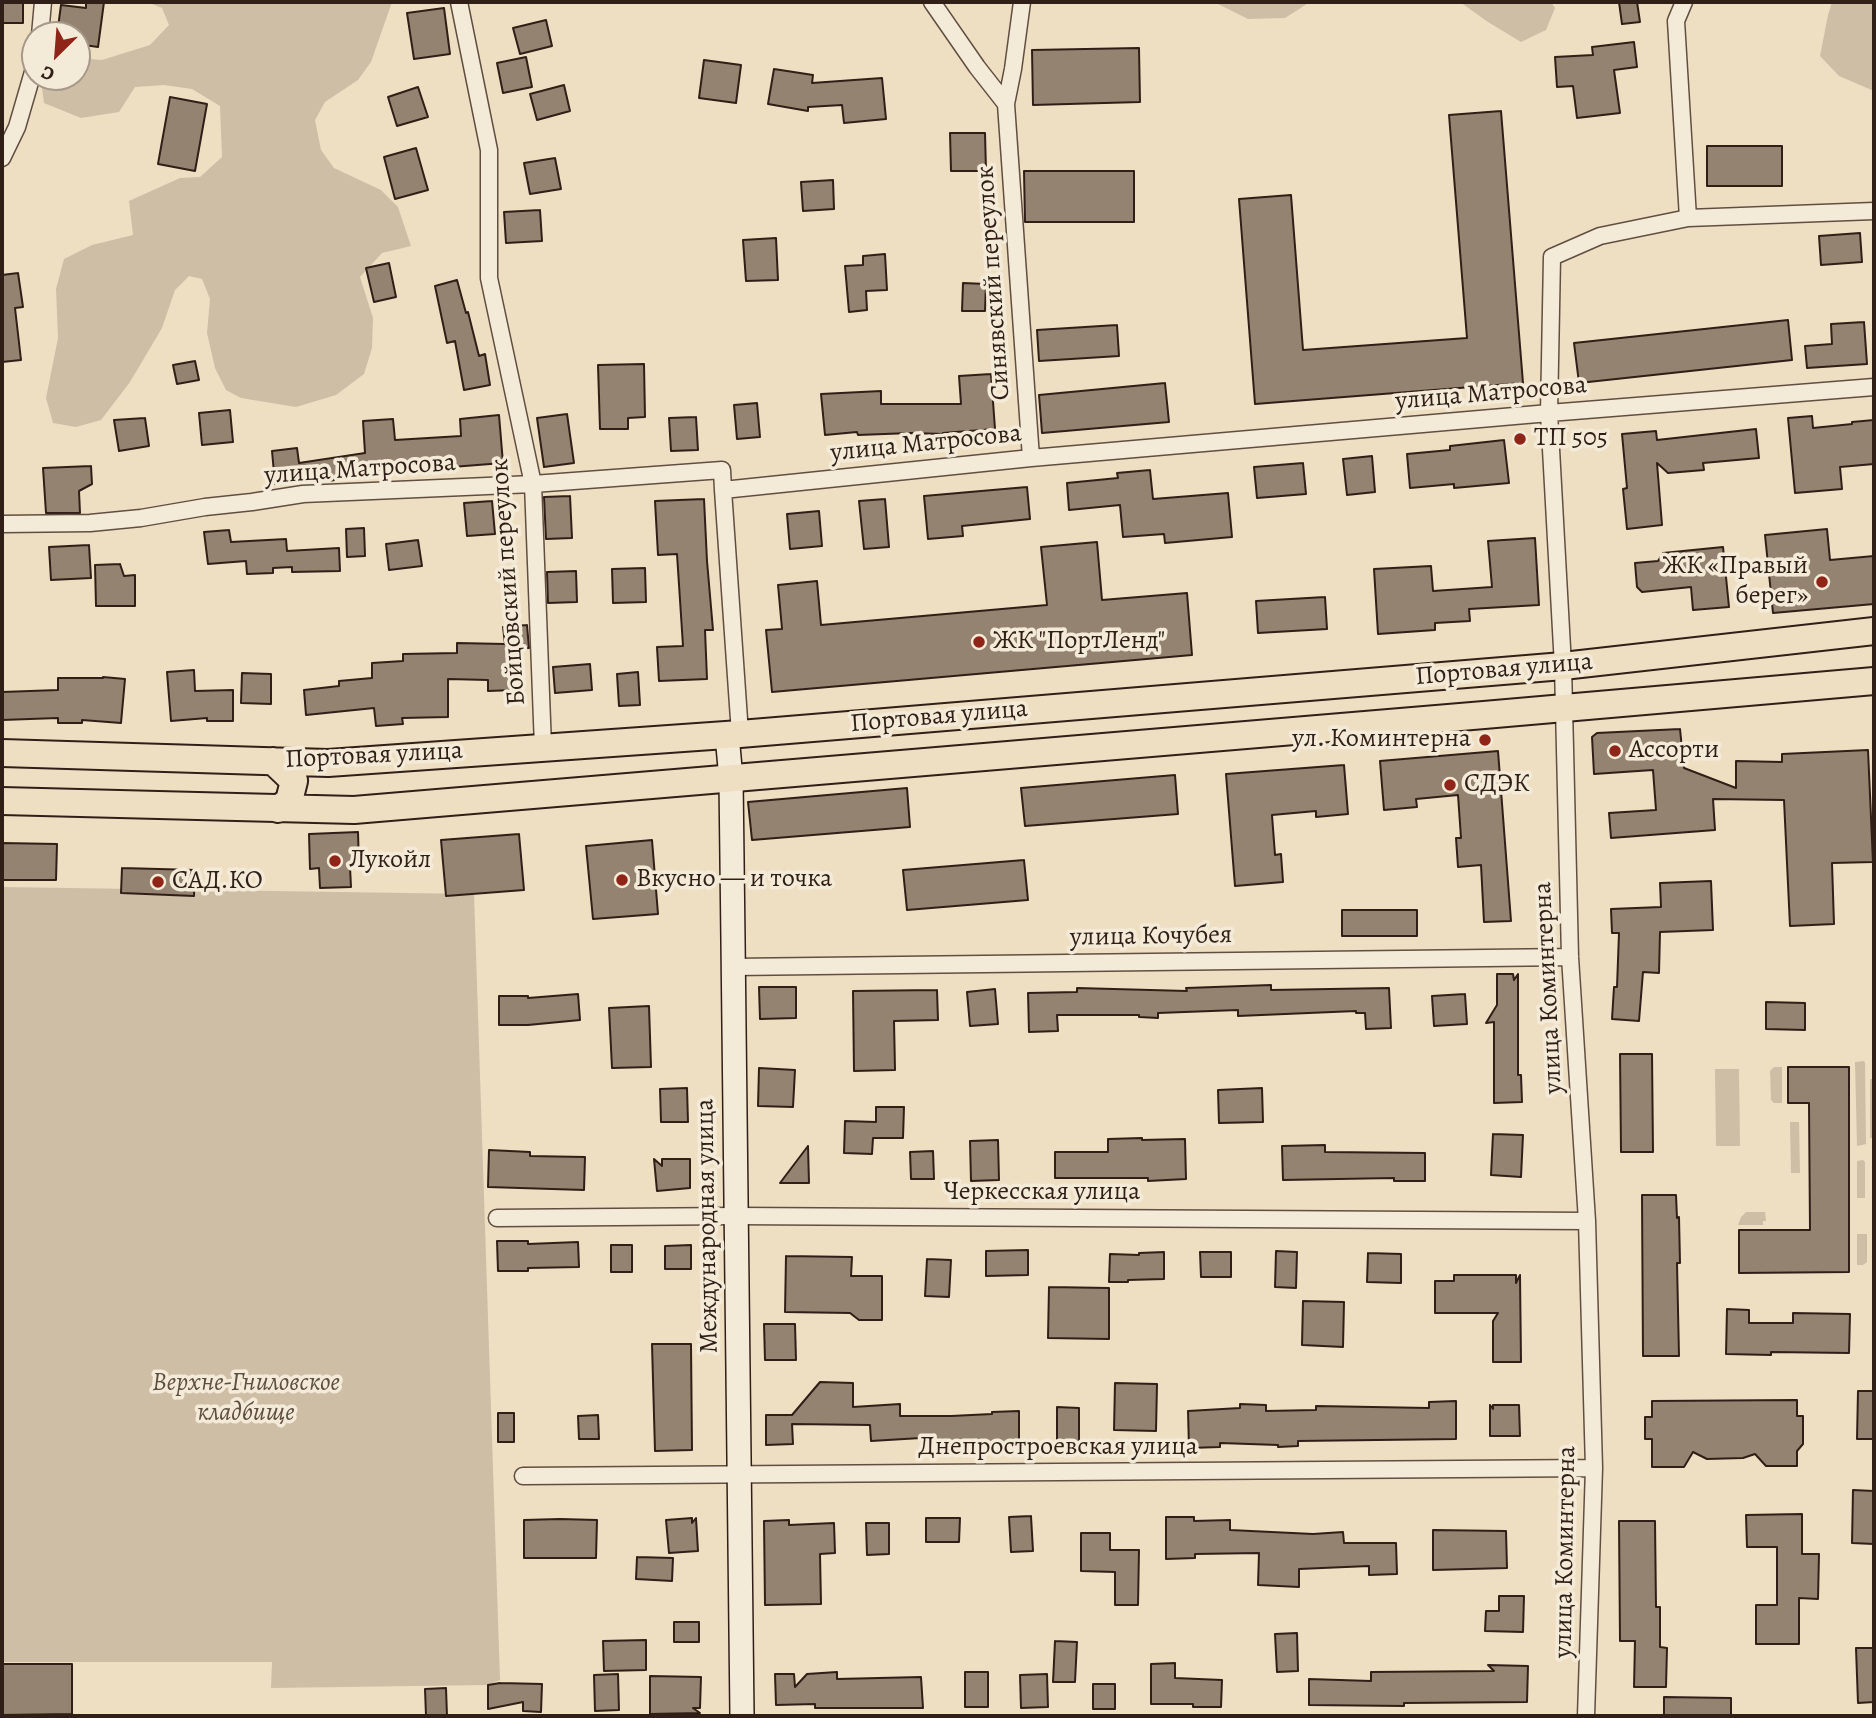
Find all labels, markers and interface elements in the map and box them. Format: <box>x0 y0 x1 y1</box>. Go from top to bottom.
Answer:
north arrow <box>21 21 91 91</box>
text: С <box>37 59 59 87</box>
street label: Синявский переулок <box>970 165 1018 401</box>
street label: улица Матросова <box>1394 370 1588 418</box>
street label: улица Матросова <box>829 418 1023 470</box>
place label: ТП 505 <box>1534 423 1608 455</box>
marker: ТП 505 <box>1512 431 1528 447</box>
street label: улица Матросова <box>263 448 457 492</box>
street label: Бойцовский переулок <box>485 457 533 707</box>
place label: ЖК «Правый берег» <box>1662 551 1808 612</box>
marker: ЖК «Правый берег» <box>1814 574 1830 590</box>
place label: ЖК "ПортЛенд" <box>993 626 1165 658</box>
marker: ЖК "ПортЛенд" <box>971 634 987 650</box>
street label: Портовая улица <box>1414 647 1594 693</box>
street label: Портовая улица <box>849 694 1029 740</box>
place label: ул. Коминтерна <box>1292 724 1471 756</box>
marker: ул. Коминтерна <box>1477 732 1493 748</box>
place label: Ассорти <box>1629 735 1719 767</box>
street label: Портовая улица <box>284 736 464 776</box>
marker: Ассорти <box>1607 743 1623 759</box>
place label: СДЭК <box>1464 769 1530 801</box>
marker: СДЭК <box>1442 777 1458 793</box>
place label: Лукойл <box>349 845 431 877</box>
marker: Лукойл <box>327 853 343 869</box>
place label: Вкусно — и точка <box>636 864 832 896</box>
place label: САД.КО <box>172 866 263 898</box>
marker: Вкусно — и точка <box>614 872 630 888</box>
marker: САД.КО <box>150 874 166 890</box>
street label: улица Коминтерна <box>1528 881 1570 1095</box>
street label: улица Кочубея <box>1070 920 1232 954</box>
street label: Международная улица <box>690 1098 726 1354</box>
street label: Черкесская улица <box>944 1177 1140 1209</box>
park label: Верхне-Гниловское кладбище <box>152 1368 340 1430</box>
street label: Днепростроевская улица <box>918 1432 1198 1464</box>
street label: улица Коминтерна <box>1549 1446 1583 1658</box>

